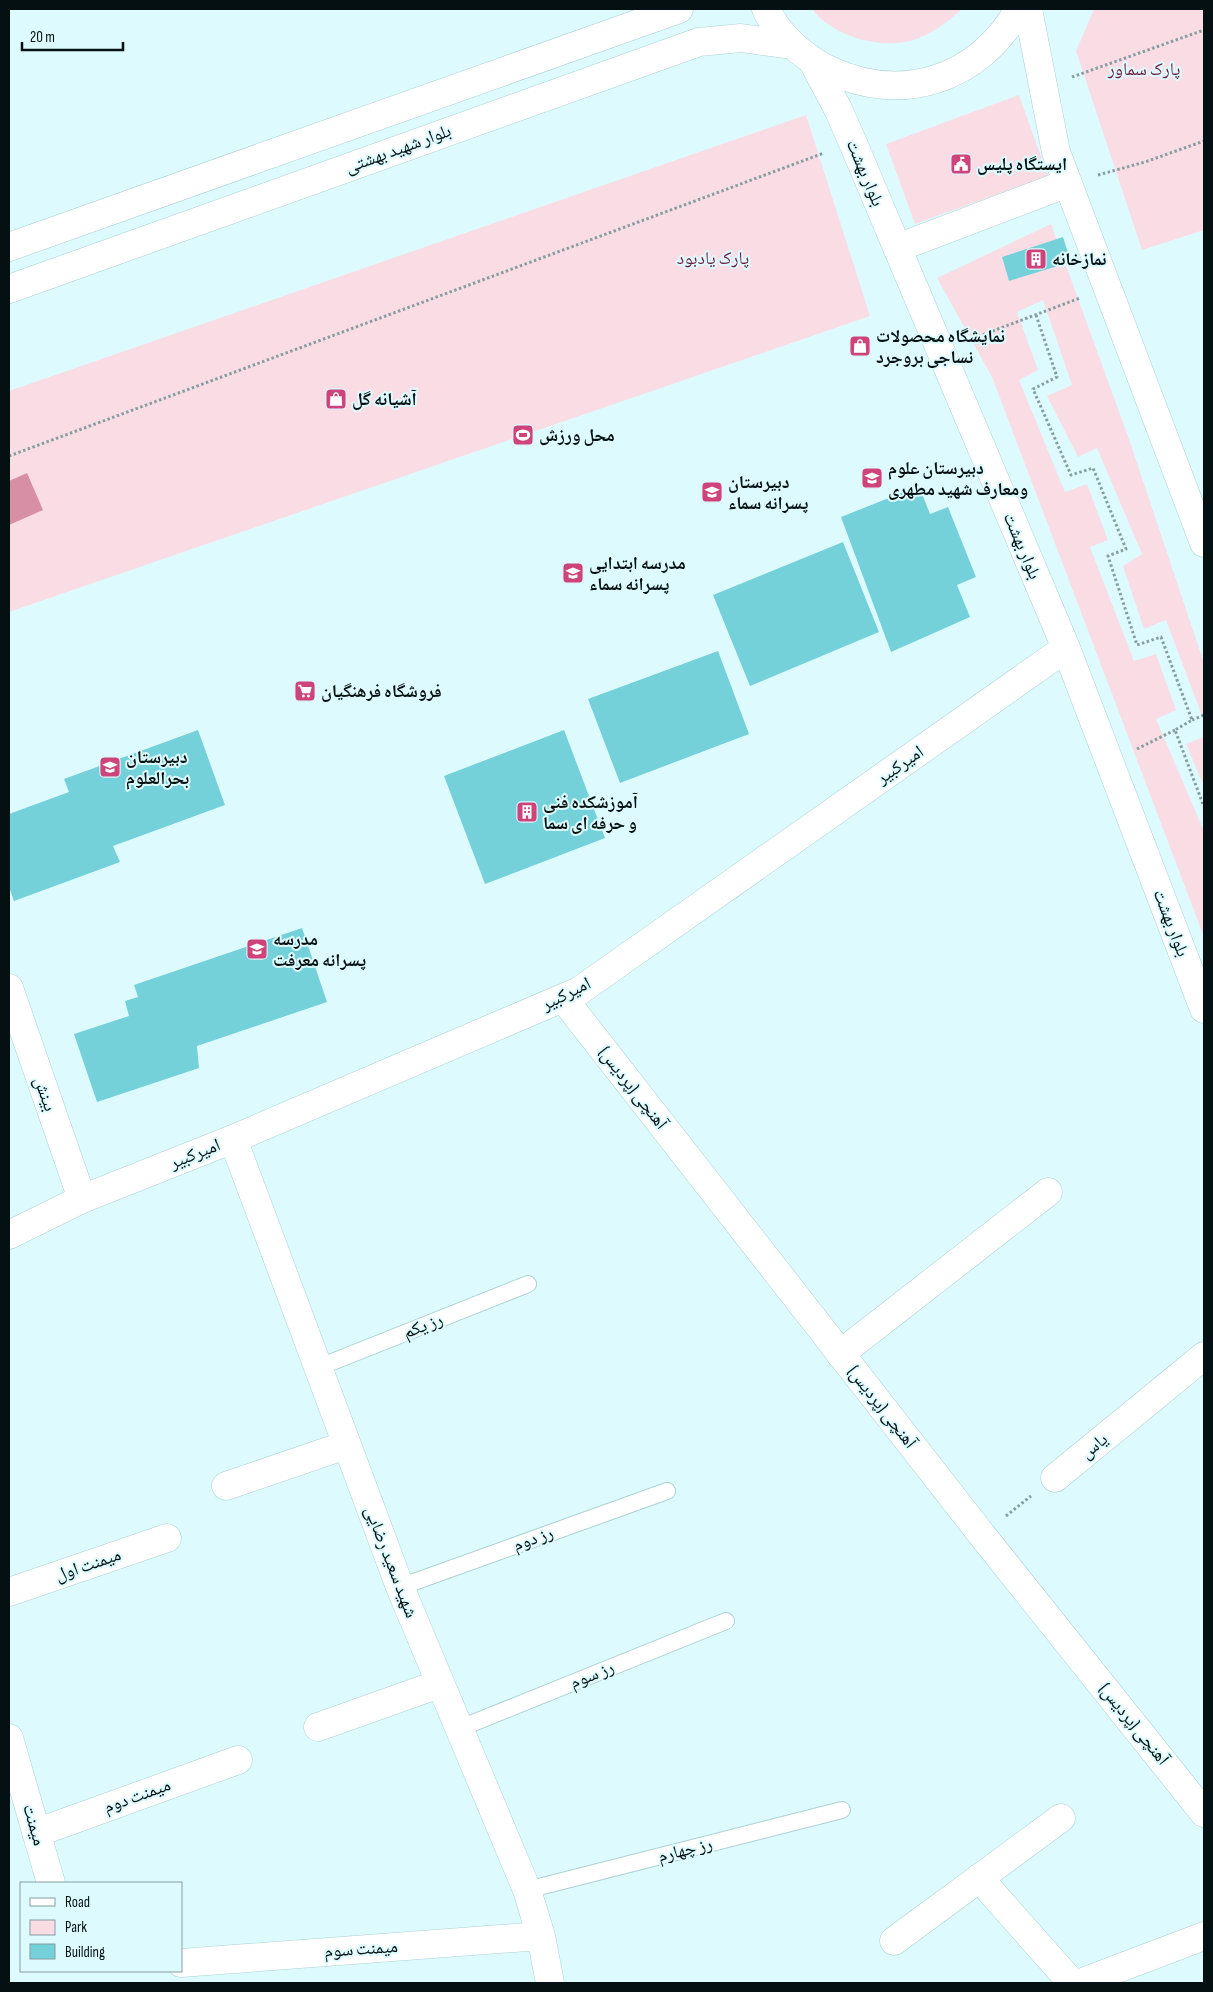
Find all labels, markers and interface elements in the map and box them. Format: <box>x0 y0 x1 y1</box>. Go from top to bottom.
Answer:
scale bar <box>22 20 124 52</box>
text: 20 m <box>30 28 55 47</box>
park label: پارک سماور <box>1107 59 1180 80</box>
street label: بلوار شهید بهشتی <box>342 120 454 178</box>
street label: بلوار بهشت <box>842 137 888 210</box>
public building icon: ایستگاه پلیس <box>949 152 973 176</box>
place label: ایستگاه پلیس <box>977 154 1067 175</box>
building icon: نمازخانه <box>1024 247 1048 271</box>
park label: پارک یادبود <box>677 248 749 269</box>
place label: نمازخانه <box>1052 249 1107 270</box>
place label: نمایشگاه محصولات نساجی بروجرد <box>876 326 1005 368</box>
shop icon: نمایشگاه محصولات نساجی بروجرد <box>848 334 872 358</box>
shop icon: آشیانه گل <box>324 387 348 411</box>
place label: آشیانه گل <box>352 389 417 410</box>
sports icon: محل ورزش <box>511 423 535 447</box>
place label: محل ورزش <box>539 425 615 446</box>
place label: دبیرستان علوم ومعارف شهید مطهری <box>888 458 1028 500</box>
school or university icon: دبیرستان علوم ومعارف شهید مطهری <box>860 466 884 490</box>
place label: دبیرستان پسرانه سماء <box>728 472 808 514</box>
school or university icon: دبیرستان پسرانه سماء <box>700 480 724 504</box>
street label: بلوار بهشت <box>999 510 1045 583</box>
place label: مدرسه ابتدایی پسرانه سماء <box>589 553 686 595</box>
school or university icon: مدرسه ابتدایی پسرانه سماء <box>561 561 585 585</box>
supermarket icon: فروشگاه فرهنگیان <box>293 679 317 703</box>
place label: فروشگاه فرهنگیان <box>321 681 442 702</box>
street label: امیرکبیر <box>872 741 928 789</box>
place label: دبیرستان بحرالعلوم <box>126 747 189 790</box>
school or university icon: دبیرستان بحرالعلوم <box>98 755 122 779</box>
place label: آموزشکده فنی و حرفه ای سما <box>543 792 638 834</box>
building icon: آموزشکده فنی و حرفه ای سما <box>515 800 539 824</box>
street label: بلوار بهشت <box>1149 886 1193 960</box>
place label: مدرسه پسرانه معرفت <box>273 929 366 971</box>
school or university icon: مدرسه پسرانه معرفت <box>245 937 269 961</box>
street label: امیرکبیر <box>537 973 594 1016</box>
street label: آهنچی (پردیس) <box>594 1042 672 1134</box>
street label: بینش <box>29 1074 61 1114</box>
street label: امیرکبیر <box>166 1134 223 1174</box>
street label: رز یکم <box>400 1309 446 1344</box>
street label: آهنچی (پردیس) <box>843 1361 921 1453</box>
street label: یاس <box>1076 1429 1112 1463</box>
street label: شهید سعید رضایی <box>360 1503 422 1621</box>
street label: رز دوم <box>510 1522 556 1557</box>
street label: میمنت اول <box>52 1544 124 1586</box>
street label: رز سوم <box>567 1657 618 1694</box>
street label: آهنچی (پردیس) <box>1095 1679 1174 1770</box>
street label: میمنت دوم <box>101 1774 174 1819</box>
street label: میمنت <box>18 1802 50 1848</box>
street label: رز چهارم <box>656 1833 715 1868</box>
legend <box>20 1882 182 1972</box>
text: Road <box>65 1893 90 1912</box>
text: Park <box>65 1918 87 1937</box>
street label: میمنت سوم <box>323 1936 399 1963</box>
text: Building <box>65 1943 105 1962</box>

